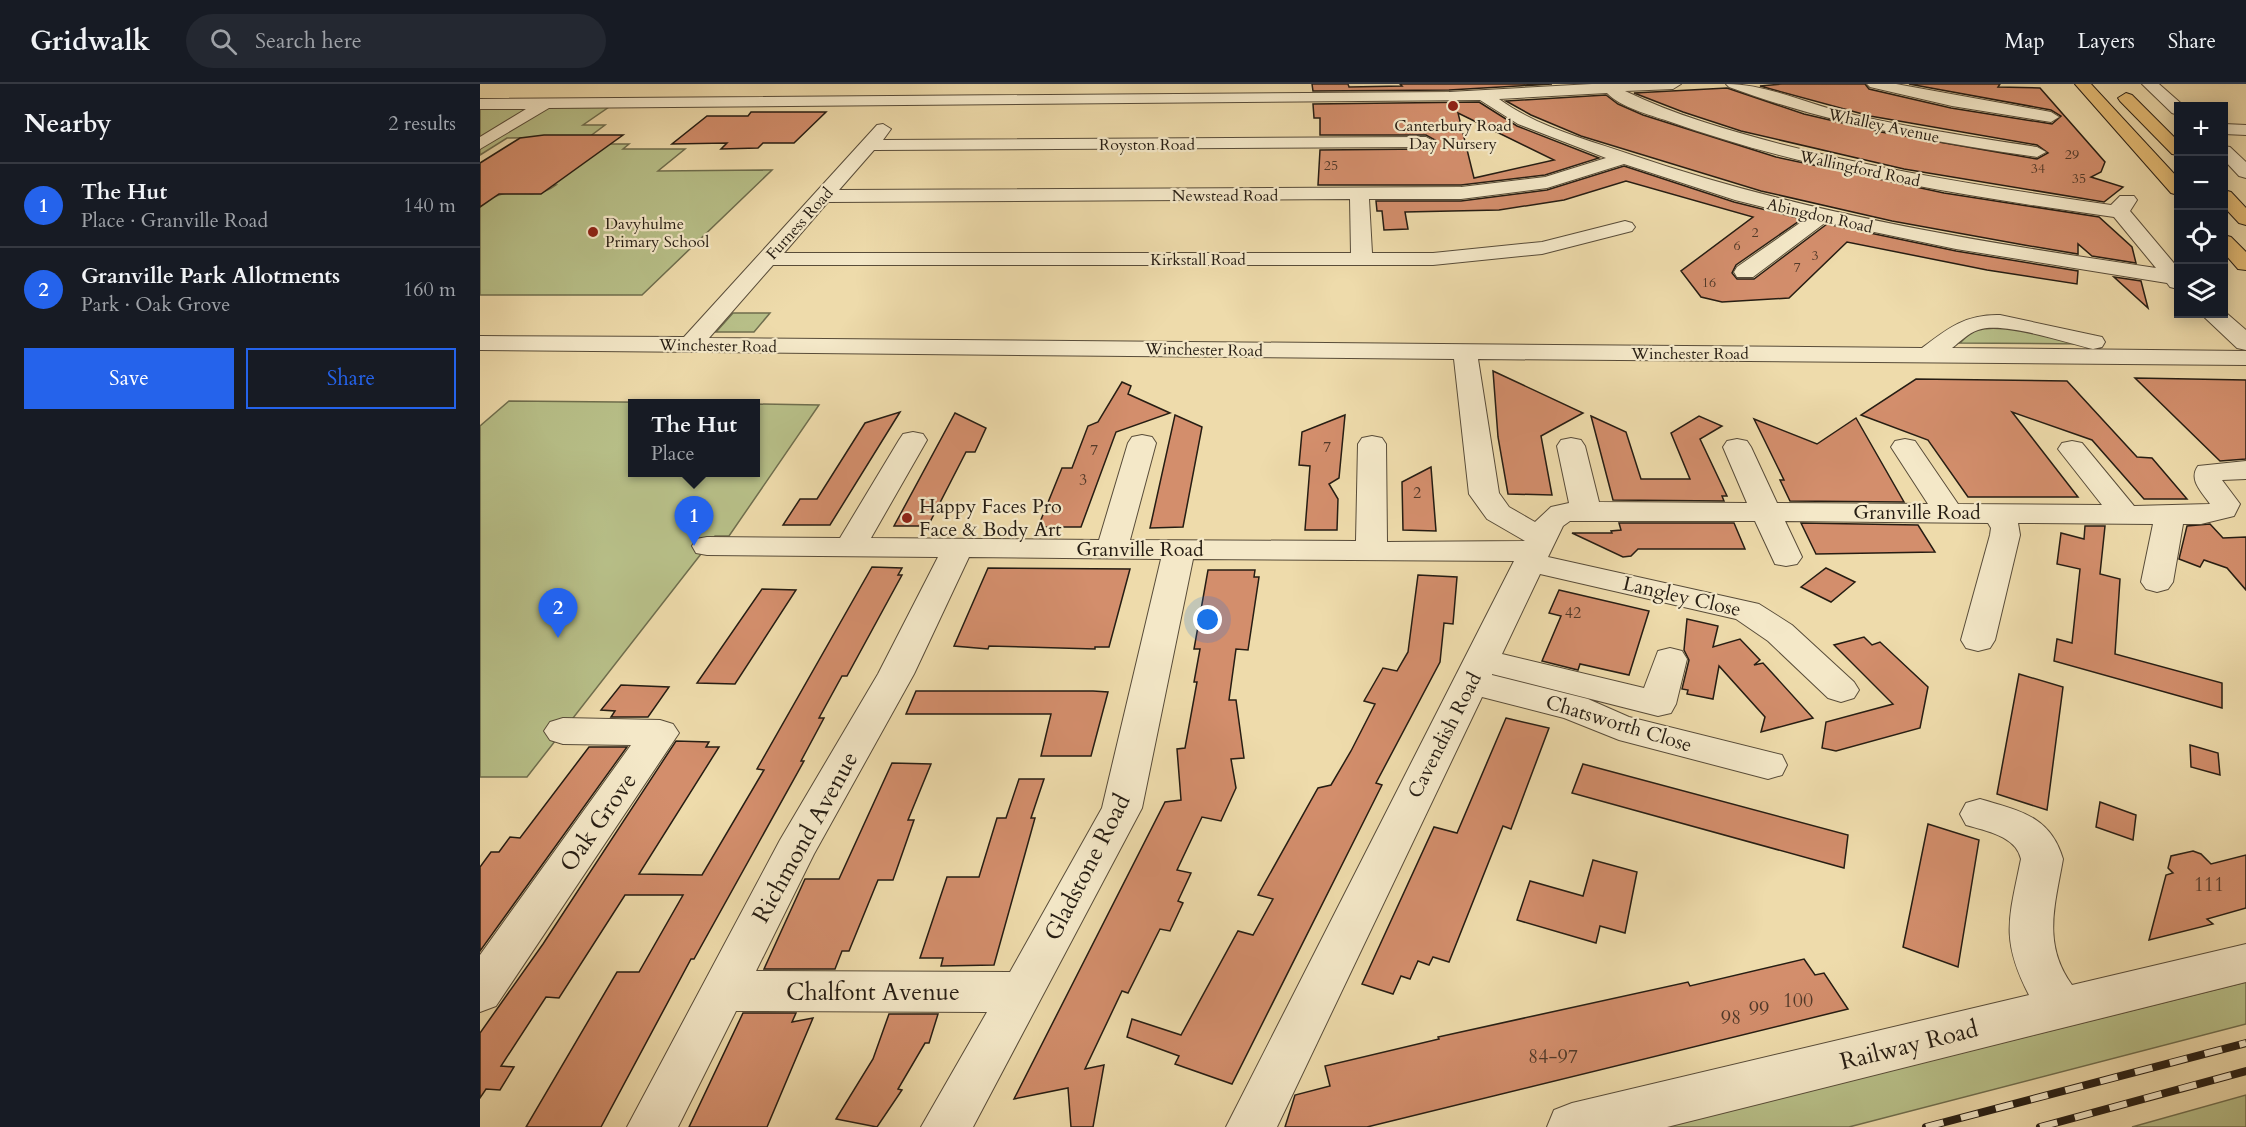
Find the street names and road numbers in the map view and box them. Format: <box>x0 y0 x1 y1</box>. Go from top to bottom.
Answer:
street label: Whalley Avenue <box>1825 103 1942 149</box>
street label: Royston Road <box>1099 134 1195 156</box>
street label: Wallingford Road <box>1797 145 1923 193</box>
street label: Furness Road <box>761 182 838 265</box>
street label: Newstead Road <box>1172 185 1279 207</box>
street label: Abingdon Road <box>1765 193 1875 239</box>
street label: Kirkstall Road <box>1150 249 1246 271</box>
street label: Winchester Road <box>658 334 777 358</box>
street label: Winchester Road <box>1144 338 1263 362</box>
street label: Winchester Road <box>1630 343 1749 365</box>
street label: Granville Road <box>1853 499 1981 526</box>
street label: Granville Road <box>1076 536 1204 563</box>
street label: Langley Close <box>1620 570 1744 623</box>
street label: Cavendish Road <box>1401 667 1488 803</box>
street label: Chatsworth Close <box>1542 688 1695 759</box>
street label: Richmond Avenue <box>745 746 866 929</box>
street label: Oak Grove <box>552 766 645 879</box>
street label: Gladstone Road <box>1036 788 1139 946</box>
street label: Chalfont Avenue <box>786 976 960 1009</box>
street label: Railway Road <box>1837 1012 1982 1079</box>

